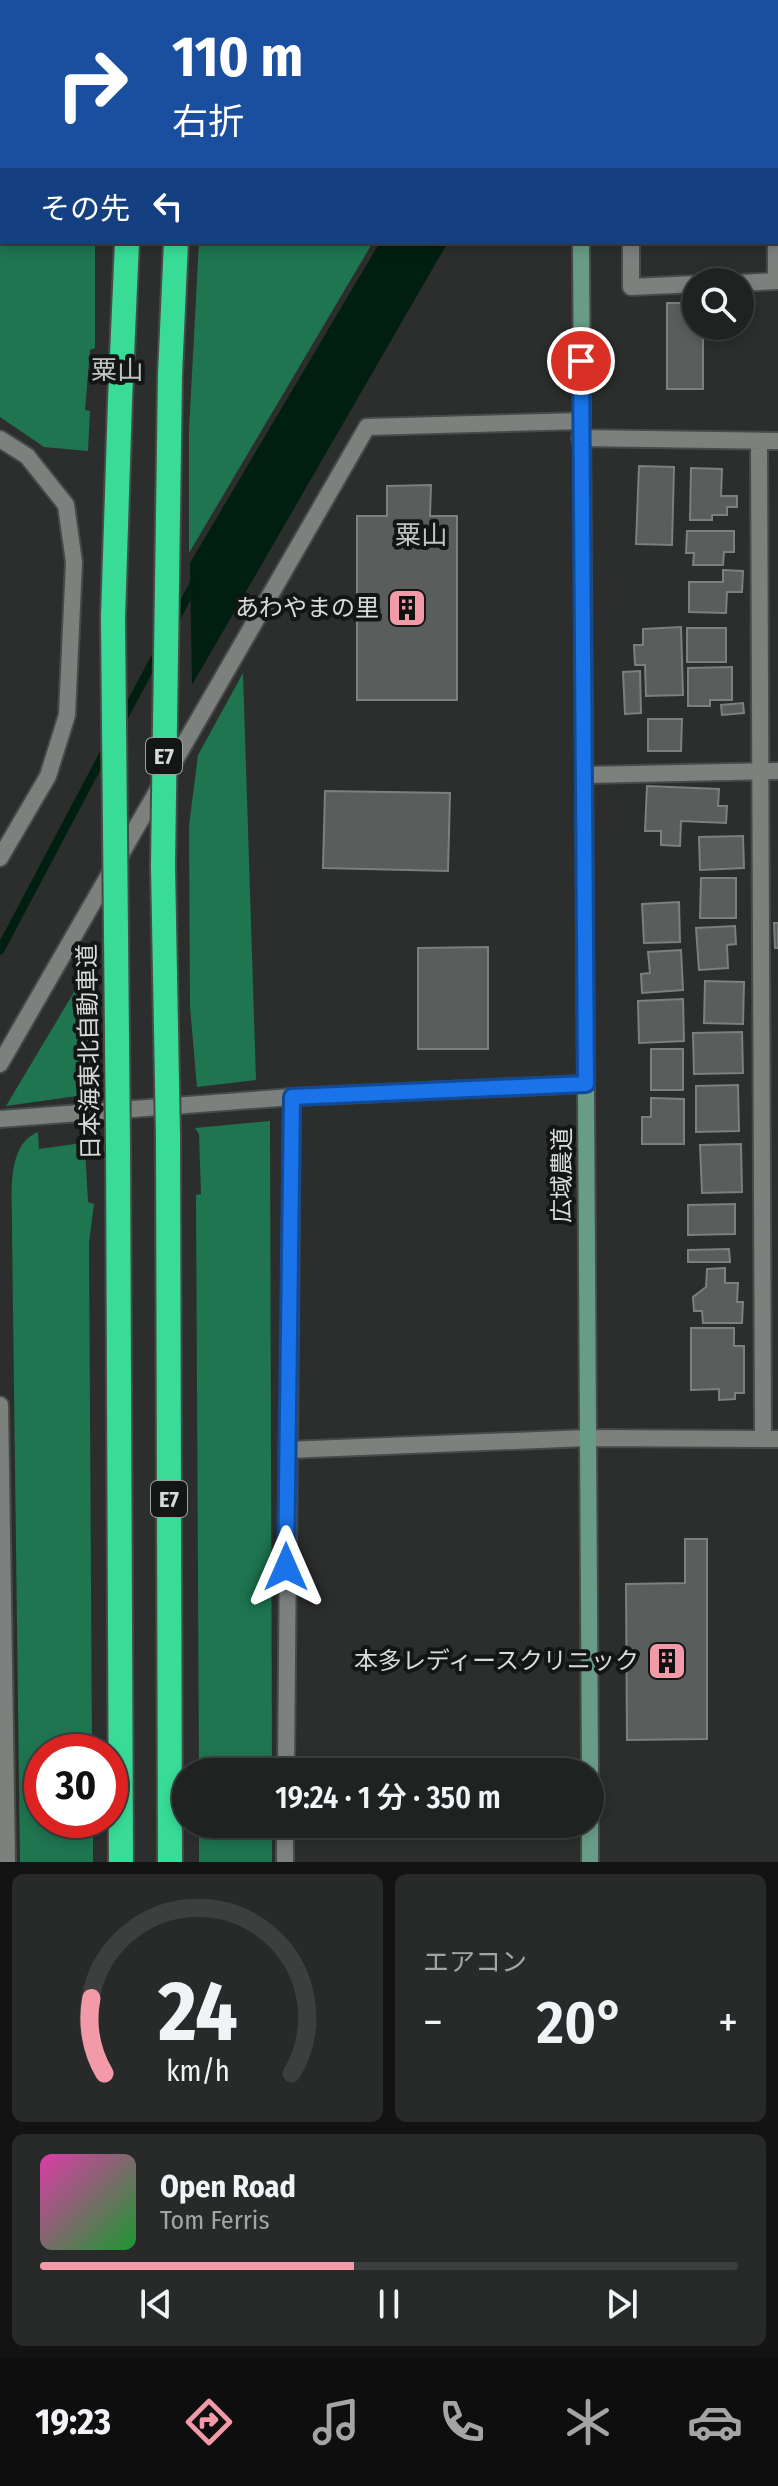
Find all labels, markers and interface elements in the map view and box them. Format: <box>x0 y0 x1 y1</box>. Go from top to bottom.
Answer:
text: 110 m <box>172 24 303 91</box>
icon: right <box>40 32 144 136</box>
text: 右折 <box>172 100 244 144</box>
icon: left <box>146 184 190 228</box>
text: その先 <box>40 191 130 227</box>
map controls <box>682 268 754 340</box>
button: search <box>682 268 754 340</box>
pin <box>547 327 615 395</box>
icon: arrive <box>559 339 603 383</box>
district label: 粟山 <box>91 355 143 386</box>
district label: 粟山 <box>395 520 447 551</box>
building icon: あわやまの里 <box>386 587 428 629</box>
place label: あわやまの里 <box>235 594 379 622</box>
road number: E7 <box>146 738 182 774</box>
street label: 日本海東北自動車道 <box>73 944 105 1160</box>
street label: 広域農道 <box>548 1127 576 1223</box>
road number: E7 <box>151 1481 187 1517</box>
position arrow <box>244 1525 328 1609</box>
building icon: 本多レディースクリニック <box>646 1640 688 1682</box>
place label: 本多レディースクリニック <box>354 1647 639 1675</box>
speed limit sign: 30 <box>24 1734 128 1838</box>
text: 19:24 · 1 分 · 350 m <box>275 1780 501 1816</box>
text: エアコン <box>423 1947 527 1978</box>
text: 24 <box>157 1962 237 2062</box>
text: 20° <box>536 1987 624 2059</box>
text: − <box>423 1996 443 2049</box>
text: + <box>718 1996 738 2049</box>
text: km/h <box>166 2054 229 2089</box>
text: Open Road <box>160 2169 296 2205</box>
text: Tom Ferris <box>160 2205 270 2236</box>
icon: previous <box>134 2282 178 2326</box>
icon: pause <box>367 2282 411 2326</box>
icon: next <box>600 2282 644 2326</box>
icon: directions <box>181 2394 237 2450</box>
icon: music <box>308 2394 364 2450</box>
icon: phone <box>434 2394 490 2450</box>
icon: climate <box>560 2394 616 2450</box>
icon: car <box>687 2394 743 2450</box>
text: 19:23 <box>35 2400 111 2444</box>

